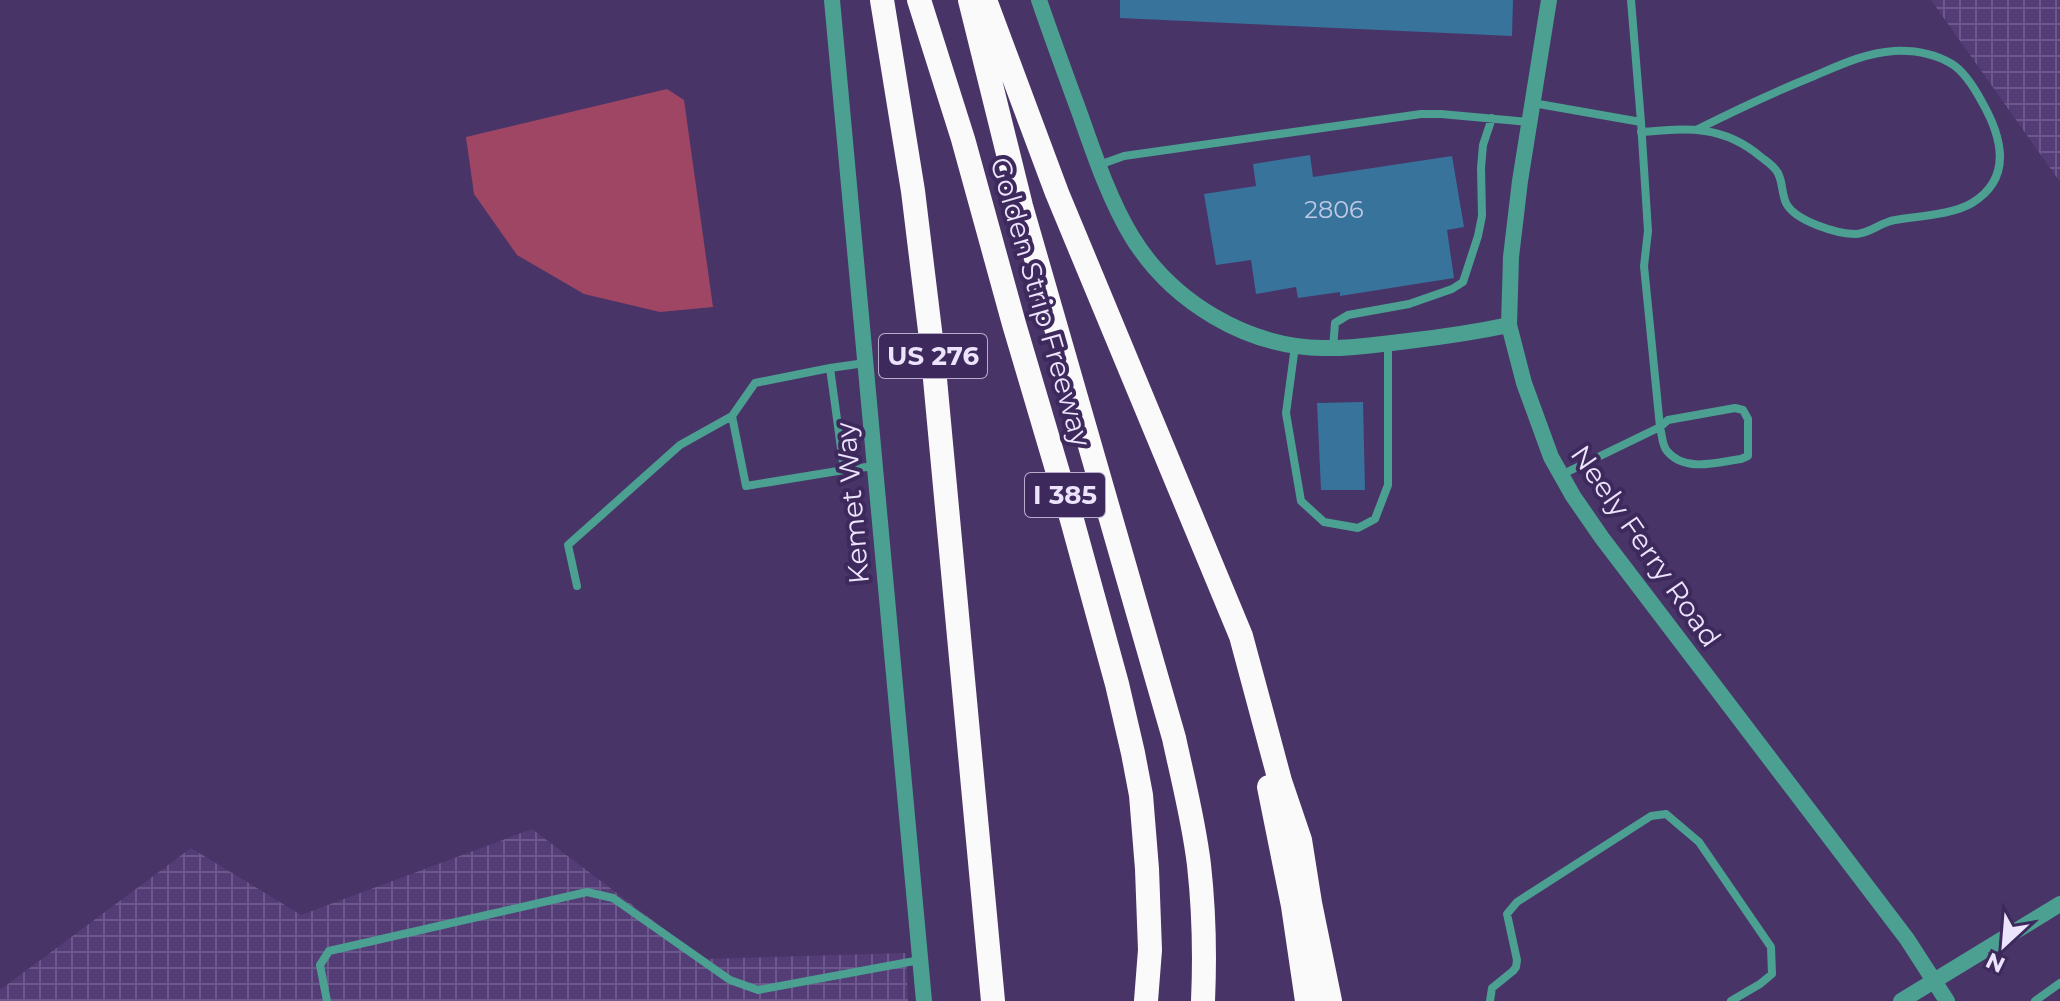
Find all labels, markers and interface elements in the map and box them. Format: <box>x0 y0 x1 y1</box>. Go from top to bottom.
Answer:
street label: Golden Strip Freeway <box>983 153 1099 451</box>
house number: 2806 <box>1304 195 1364 224</box>
road number: US 276 <box>879 334 987 378</box>
street label: Kemet Way <box>828 420 876 585</box>
street label: Neely Ferry Road <box>1564 439 1728 653</box>
road number: I 385 <box>1025 473 1105 517</box>
north arrow <box>1964 905 2044 985</box>
text: N <box>1982 946 2009 979</box>

